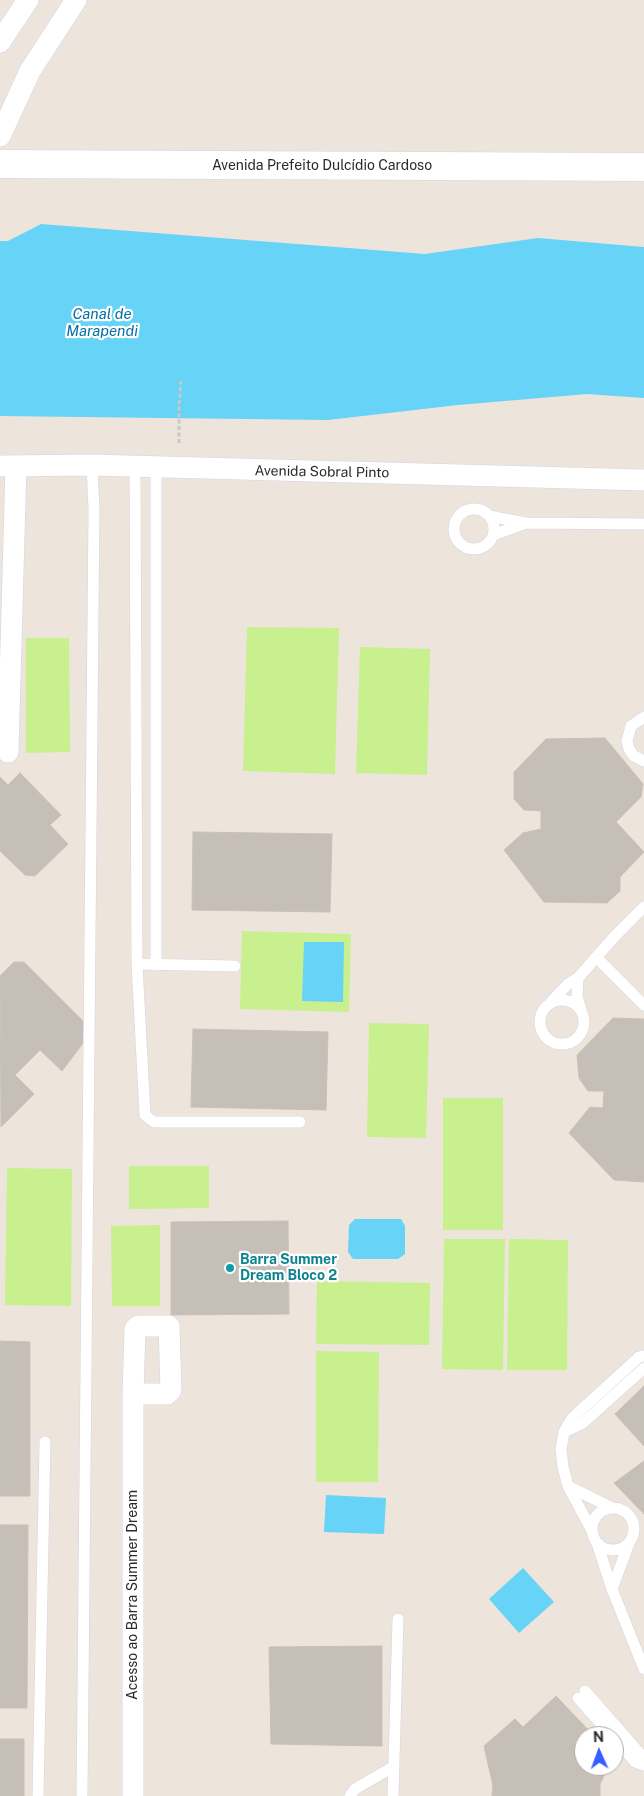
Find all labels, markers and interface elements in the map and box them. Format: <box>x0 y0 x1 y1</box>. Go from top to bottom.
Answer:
street label: Avenida Prefeito Dulcídio Cardoso <box>212 158 432 174</box>
water label: Canal de Marapendi <box>66 305 138 340</box>
street label: Avenida Sobral Pinto <box>255 462 389 482</box>
place label: Barra Summer Dream Bloco 2 <box>240 1252 337 1284</box>
marker: Barra Summer Dream Bloco 2 <box>224 1262 236 1274</box>
street label: Acesso ao Barra Summer Dream <box>125 1490 141 1700</box>
north arrow <box>574 1726 624 1776</box>
text: N <box>593 1729 604 1745</box>

